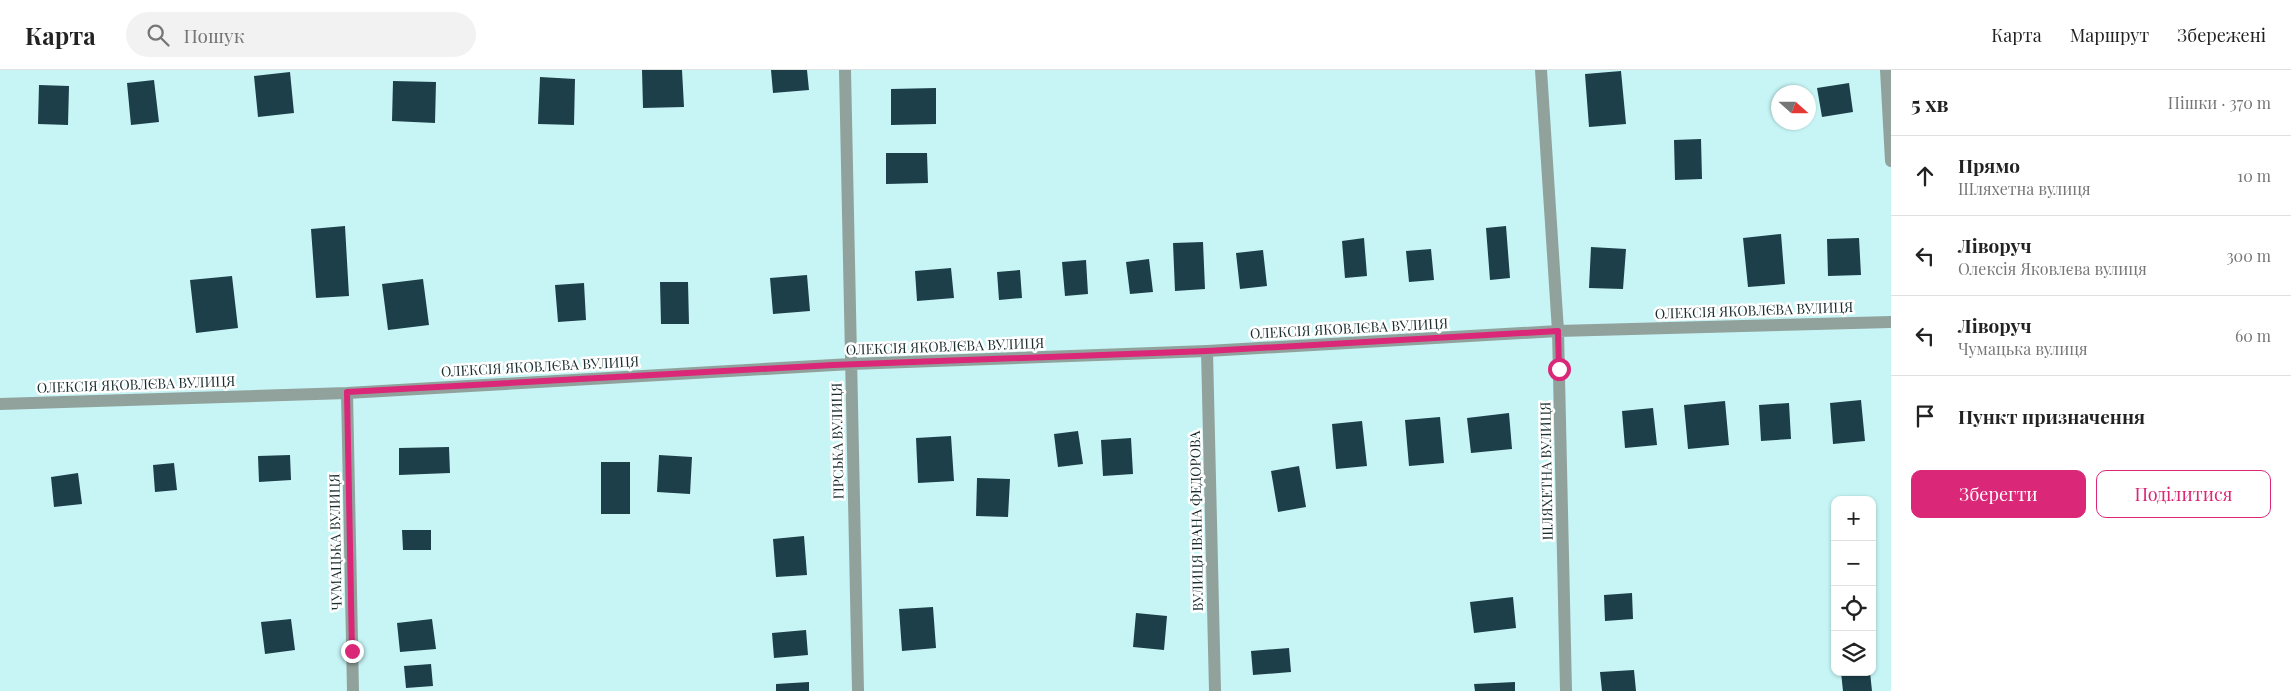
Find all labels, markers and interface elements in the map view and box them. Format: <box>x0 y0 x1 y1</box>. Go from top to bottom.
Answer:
search box <box>126 12 476 57</box>
text: Карта <box>25 19 96 51</box>
icon: search <box>144 21 172 49</box>
text: Пошук <box>184 22 245 48</box>
text: Карта <box>1991 23 2042 47</box>
text: Маршрут <box>2070 23 2149 47</box>
text: Збережені <box>2177 23 2266 47</box>
north arrow <box>1771 85 1816 130</box>
text: 5 хв <box>1911 89 1949 117</box>
text: Пішки · 370 m <box>2168 92 2271 113</box>
text: Прямо <box>1958 152 2020 178</box>
icon: ahead <box>1911 162 1939 190</box>
text: 10 m <box>2237 165 2271 186</box>
text: Шляхетна вулиця <box>1958 178 2091 199</box>
text: Ліворуч <box>1958 232 2032 258</box>
icon: left <box>1911 242 1939 270</box>
text: 300 m <box>2226 245 2271 266</box>
text: Олексія Яковлєва вулиця <box>1958 258 2147 279</box>
street label: ОЛЕКСІЯ ЯКОВЛЄВА ВУЛИЦЯ <box>1654 297 1854 323</box>
text: Ліворуч <box>1958 312 2032 338</box>
street label: ОЛЕКСІЯ ЯКОВЛЄВА ВУЛИЦЯ <box>1249 313 1449 343</box>
icon: left <box>1911 322 1939 350</box>
text: 60 m <box>2235 325 2271 346</box>
street label: ОЛЕКСІЯ ЯКОВЛЄВА ВУЛИЦЯ <box>845 333 1045 359</box>
text: Чумацька вулиця <box>1958 338 2088 359</box>
street label: ОЛЕКСІЯ ЯКОВЛЄВА ВУЛИЦЯ <box>440 351 640 381</box>
route start <box>1548 358 1571 381</box>
street label: ОЛЕКСІЯ ЯКОВЛЄВА ВУЛИЦЯ <box>36 371 236 397</box>
street label: ГІРСЬКА ВУЛИЦЯ <box>826 382 848 500</box>
street label: ШЛЯХЕТНА ВУЛИЦЯ <box>1535 401 1557 541</box>
icon: arrive <box>1911 402 1939 430</box>
text: Пункт призначення <box>1958 403 2145 429</box>
street label: ВУЛИЦЯ ІВАНА ФЕДОРОВА <box>1185 430 1207 611</box>
button: Зберегти <box>1911 470 2086 518</box>
button: Поділитися <box>2096 470 2271 518</box>
street label: ЧУМАЦЬКА ВУЛИЦЯ <box>324 473 346 611</box>
map controls <box>1831 496 1876 676</box>
button: + <box>1831 496 1876 541</box>
button: − <box>1831 541 1876 586</box>
button: locate <box>1831 586 1876 631</box>
button: layers <box>1831 631 1876 676</box>
route end <box>341 640 364 663</box>

